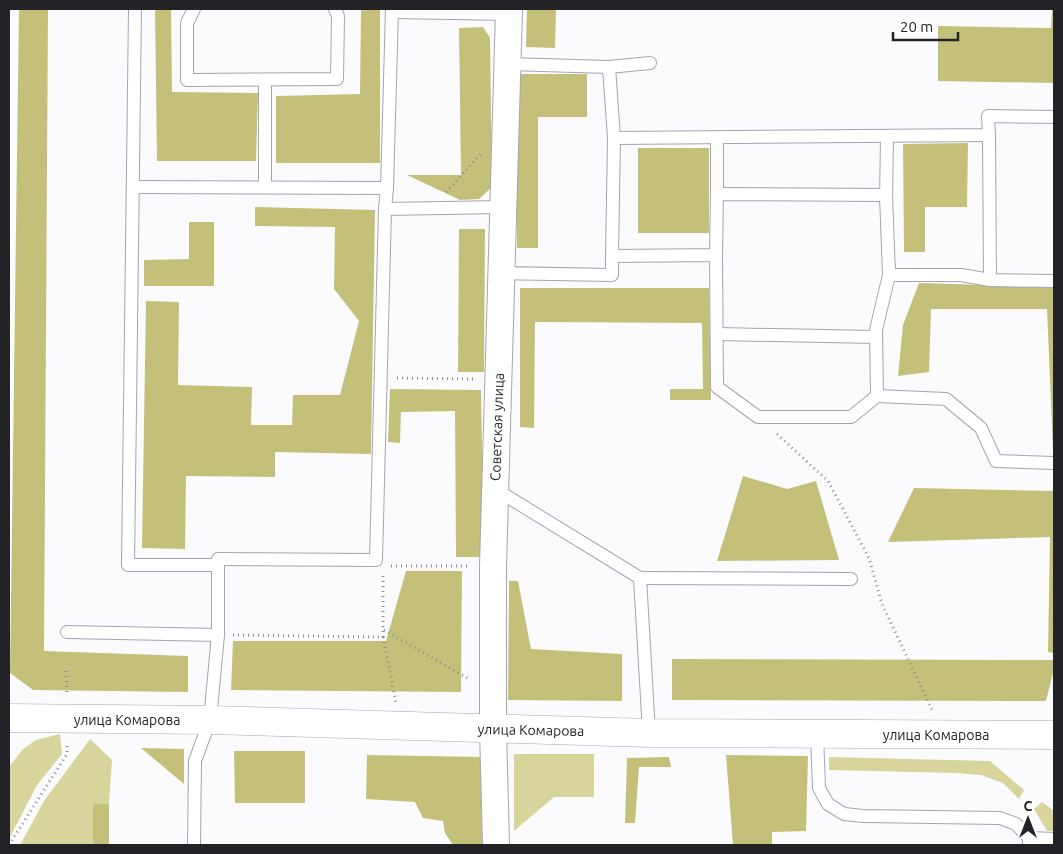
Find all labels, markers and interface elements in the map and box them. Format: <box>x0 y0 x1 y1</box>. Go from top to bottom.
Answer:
scale bar <box>893 10 958 42</box>
text: 20 m <box>900 18 933 35</box>
street label: Советская улица <box>487 373 507 481</box>
street label: улица Комарова <box>74 712 180 728</box>
street label: улица Комарова <box>477 721 585 739</box>
street label: улица Комарова <box>883 727 989 743</box>
north arrow <box>1003 794 1053 844</box>
text: С <box>1024 798 1033 814</box>

